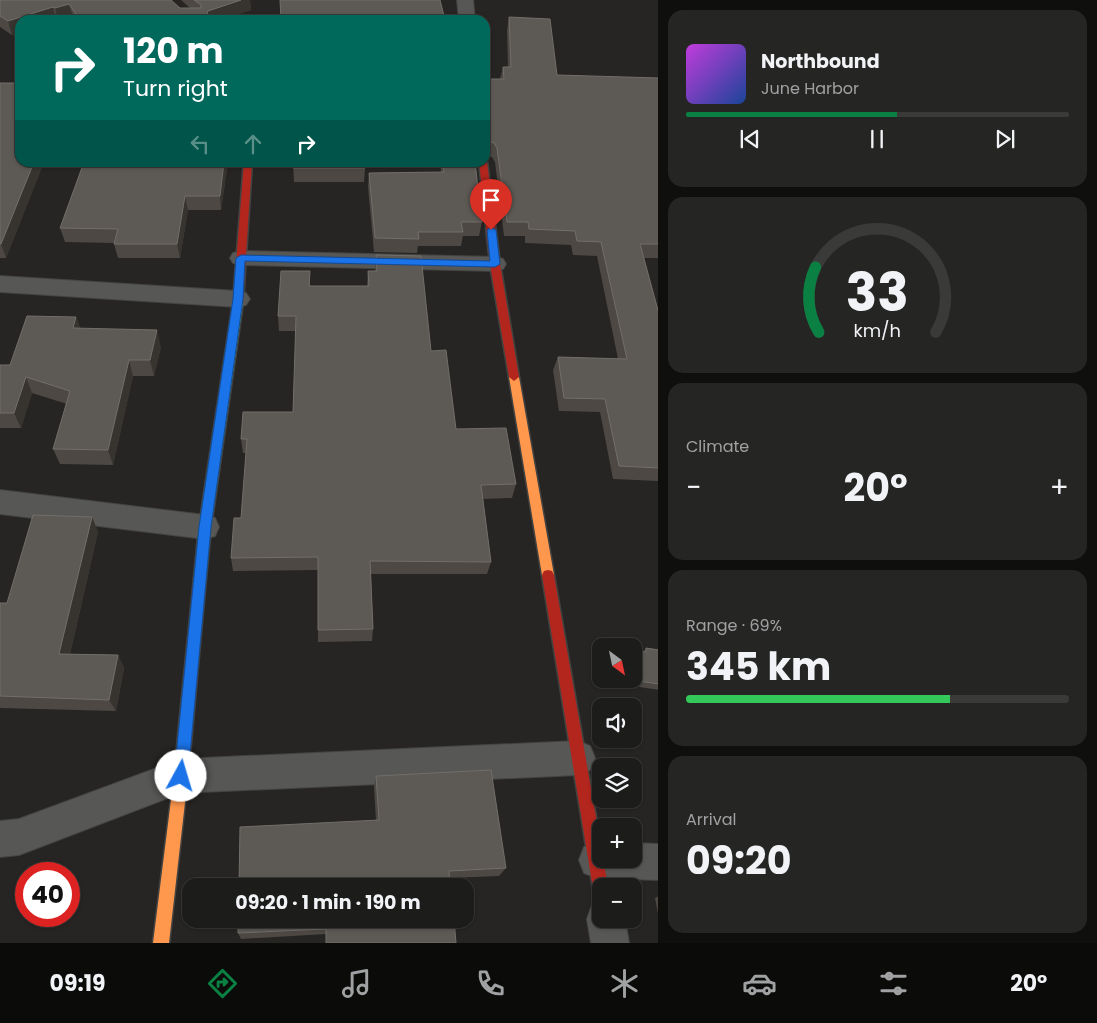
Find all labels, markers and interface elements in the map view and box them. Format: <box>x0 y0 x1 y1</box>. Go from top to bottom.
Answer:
text: 120 m <box>123 26 223 75</box>
icon: right <box>40 35 105 100</box>
text: Northbound <box>761 48 880 75</box>
text: Turn right <box>123 73 228 104</box>
text: June Harbor <box>761 77 859 100</box>
icon: previous <box>736 125 764 153</box>
icon: pause <box>863 125 891 153</box>
icon: next <box>991 125 1019 153</box>
icon: left <box>186 130 214 158</box>
icon: ahead <box>239 130 267 158</box>
icon: right <box>292 130 320 158</box>
pin <box>470 179 512 230</box>
icon: arrive <box>477 186 505 214</box>
text: 33 <box>846 256 909 329</box>
text: km/h <box>854 318 901 343</box>
text: Climate <box>686 435 749 458</box>
text: 20° <box>844 461 908 514</box>
text: − <box>686 468 701 507</box>
text: + <box>1050 468 1069 507</box>
text: Range · 69% <box>686 614 782 637</box>
north arrow <box>592 638 642 688</box>
map controls <box>592 638 642 928</box>
text: 345 km <box>686 640 831 693</box>
button: sound <box>592 698 642 748</box>
position arrow <box>154 749 206 801</box>
button: layers <box>592 758 642 808</box>
text: Arrival <box>686 808 736 831</box>
button: + <box>592 818 642 868</box>
text: 09:20 <box>686 834 791 887</box>
speed limit sign: 40 <box>15 862 80 927</box>
button: − <box>592 878 642 928</box>
text: 09:20 · 1 min · 190 m <box>235 889 421 916</box>
icon: directions <box>205 966 240 1001</box>
icon: music <box>339 966 374 1001</box>
icon: phone <box>473 966 508 1001</box>
icon: climate <box>607 966 642 1001</box>
icon: car <box>742 966 777 1001</box>
icon: filters <box>876 966 911 1001</box>
text: 09:19 <box>50 968 106 999</box>
text: 20° <box>1010 968 1047 999</box>

